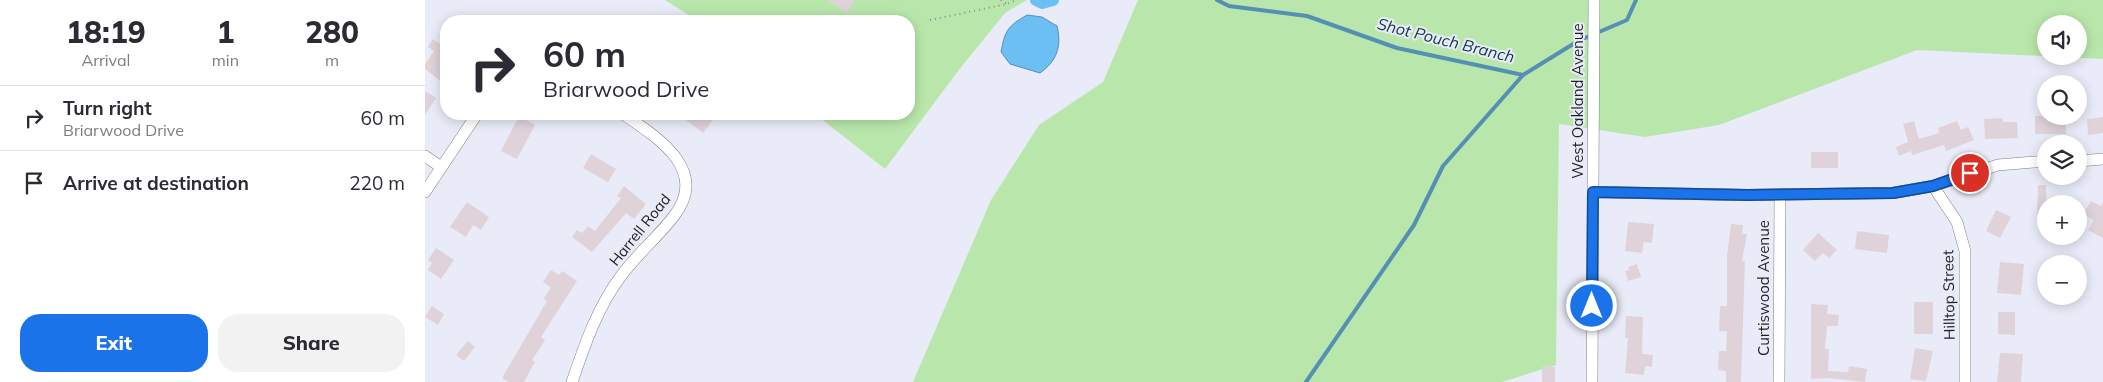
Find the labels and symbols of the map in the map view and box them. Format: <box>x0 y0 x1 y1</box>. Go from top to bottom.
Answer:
water label: Shot Pouch Branch <box>1375 13 1517 67</box>
street label: West Oakland Avenue <box>1568 23 1587 179</box>
pin <box>1949 152 1991 194</box>
street label: Harrell Road <box>605 190 674 270</box>
street label: Curtiswood Avenue <box>1754 220 1773 356</box>
street label: Hilltop Street <box>1938 250 1959 340</box>
position arrow <box>1565 279 1617 331</box>

